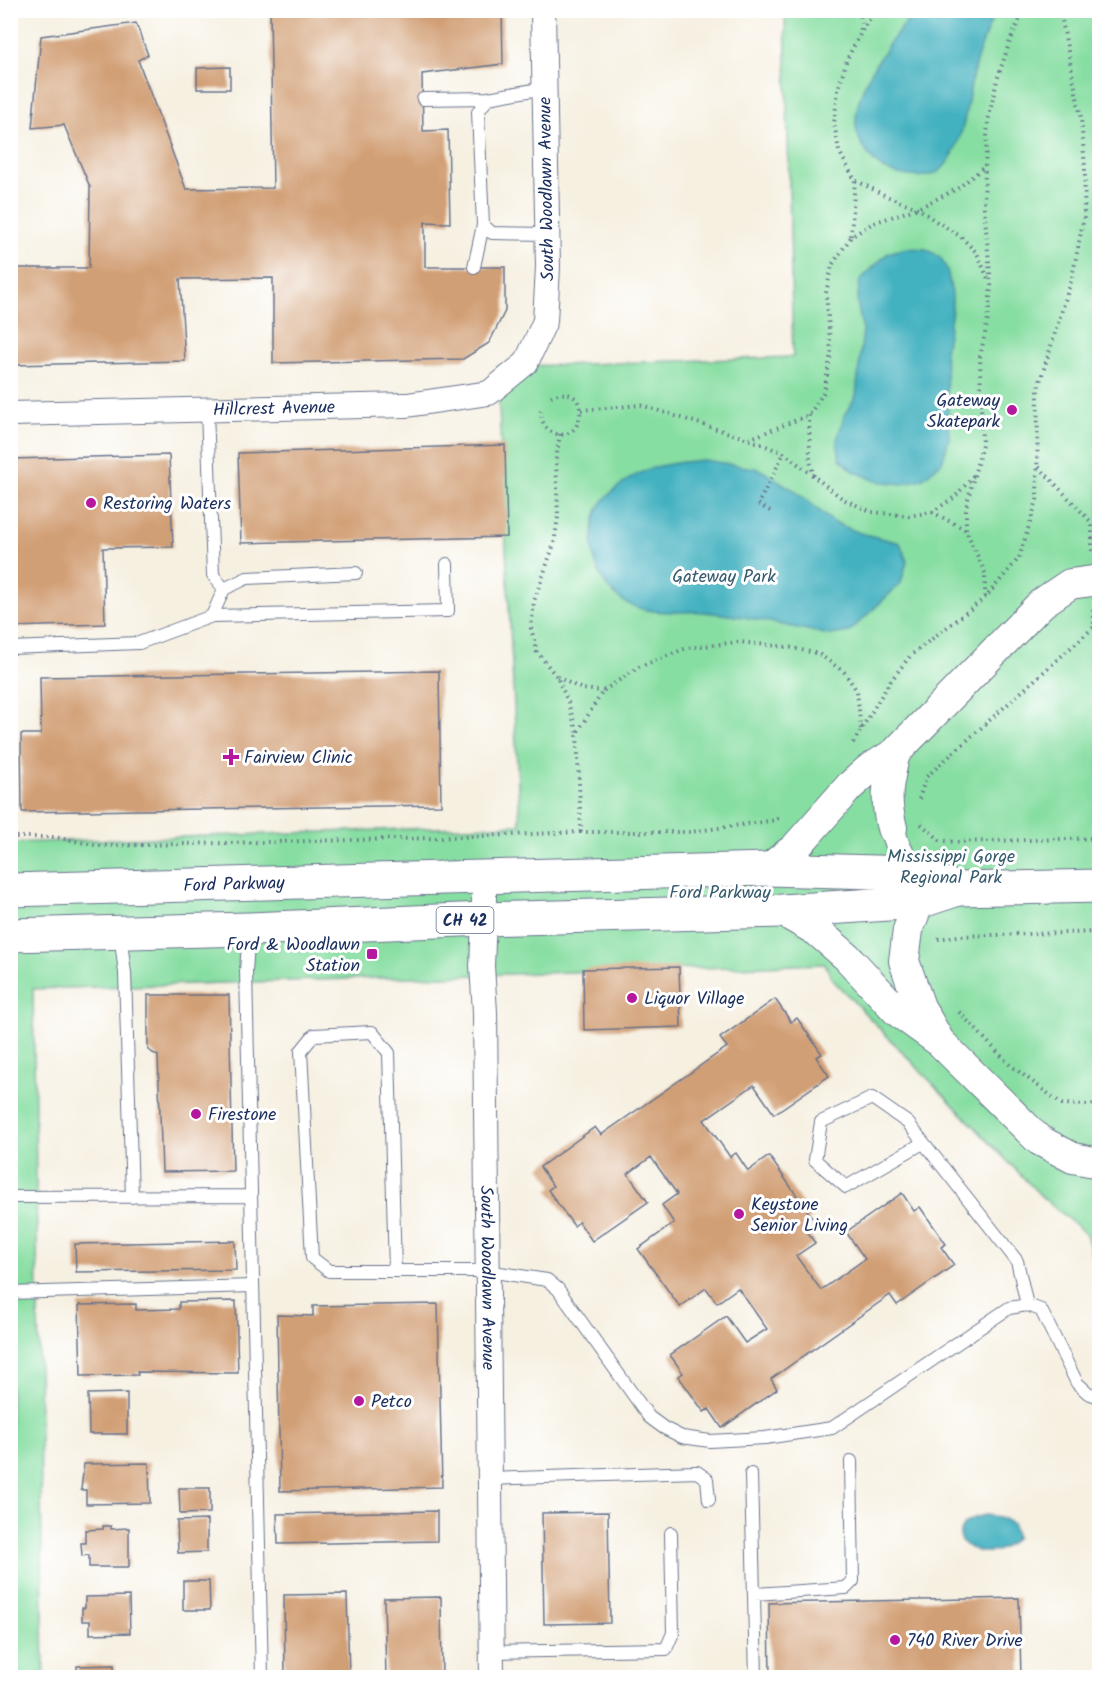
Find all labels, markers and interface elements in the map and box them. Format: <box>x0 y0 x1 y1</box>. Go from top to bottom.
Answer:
street label: South Woodlawn Avenue <box>531 97 564 281</box>
place label: Gateway Skatepark <box>927 387 1001 437</box>
street label: Hillcrest Avenue <box>213 394 335 425</box>
marker: Gateway Skatepark <box>1005 403 1019 417</box>
place label: Restoring Waters <box>103 490 232 519</box>
marker: Restoring Waters <box>84 496 98 510</box>
park label: Gateway Park <box>672 563 776 592</box>
place label: Fairview Clinic <box>244 744 353 773</box>
marker: Fairview Clinic <box>222 748 240 766</box>
park label: Mississippi Gorge Regional Park <box>887 843 1015 893</box>
street label: Ford Parkway <box>183 869 286 901</box>
park label: Ford Parkway <box>669 879 771 908</box>
road number: CH 42 <box>436 907 494 933</box>
place label: Ford & Woodlawn Station <box>226 931 360 981</box>
marker: Ford & Woodlawn Station <box>365 947 379 961</box>
place label: Liquor Village <box>644 985 744 1014</box>
marker: Liquor Village <box>625 991 639 1005</box>
place label: Firestone <box>208 1101 276 1130</box>
marker: Firestone <box>189 1107 203 1121</box>
street label: South Woodlawn Avenue <box>471 1185 502 1370</box>
place label: Keystone Senior Living <box>751 1191 848 1241</box>
marker: Keystone Senior Living <box>732 1207 746 1221</box>
place label: Petco <box>371 1388 412 1417</box>
marker: Petco <box>352 1394 366 1408</box>
place label: 740 River Drive <box>907 1627 1023 1656</box>
marker: 740 River Drive <box>888 1633 902 1647</box>

